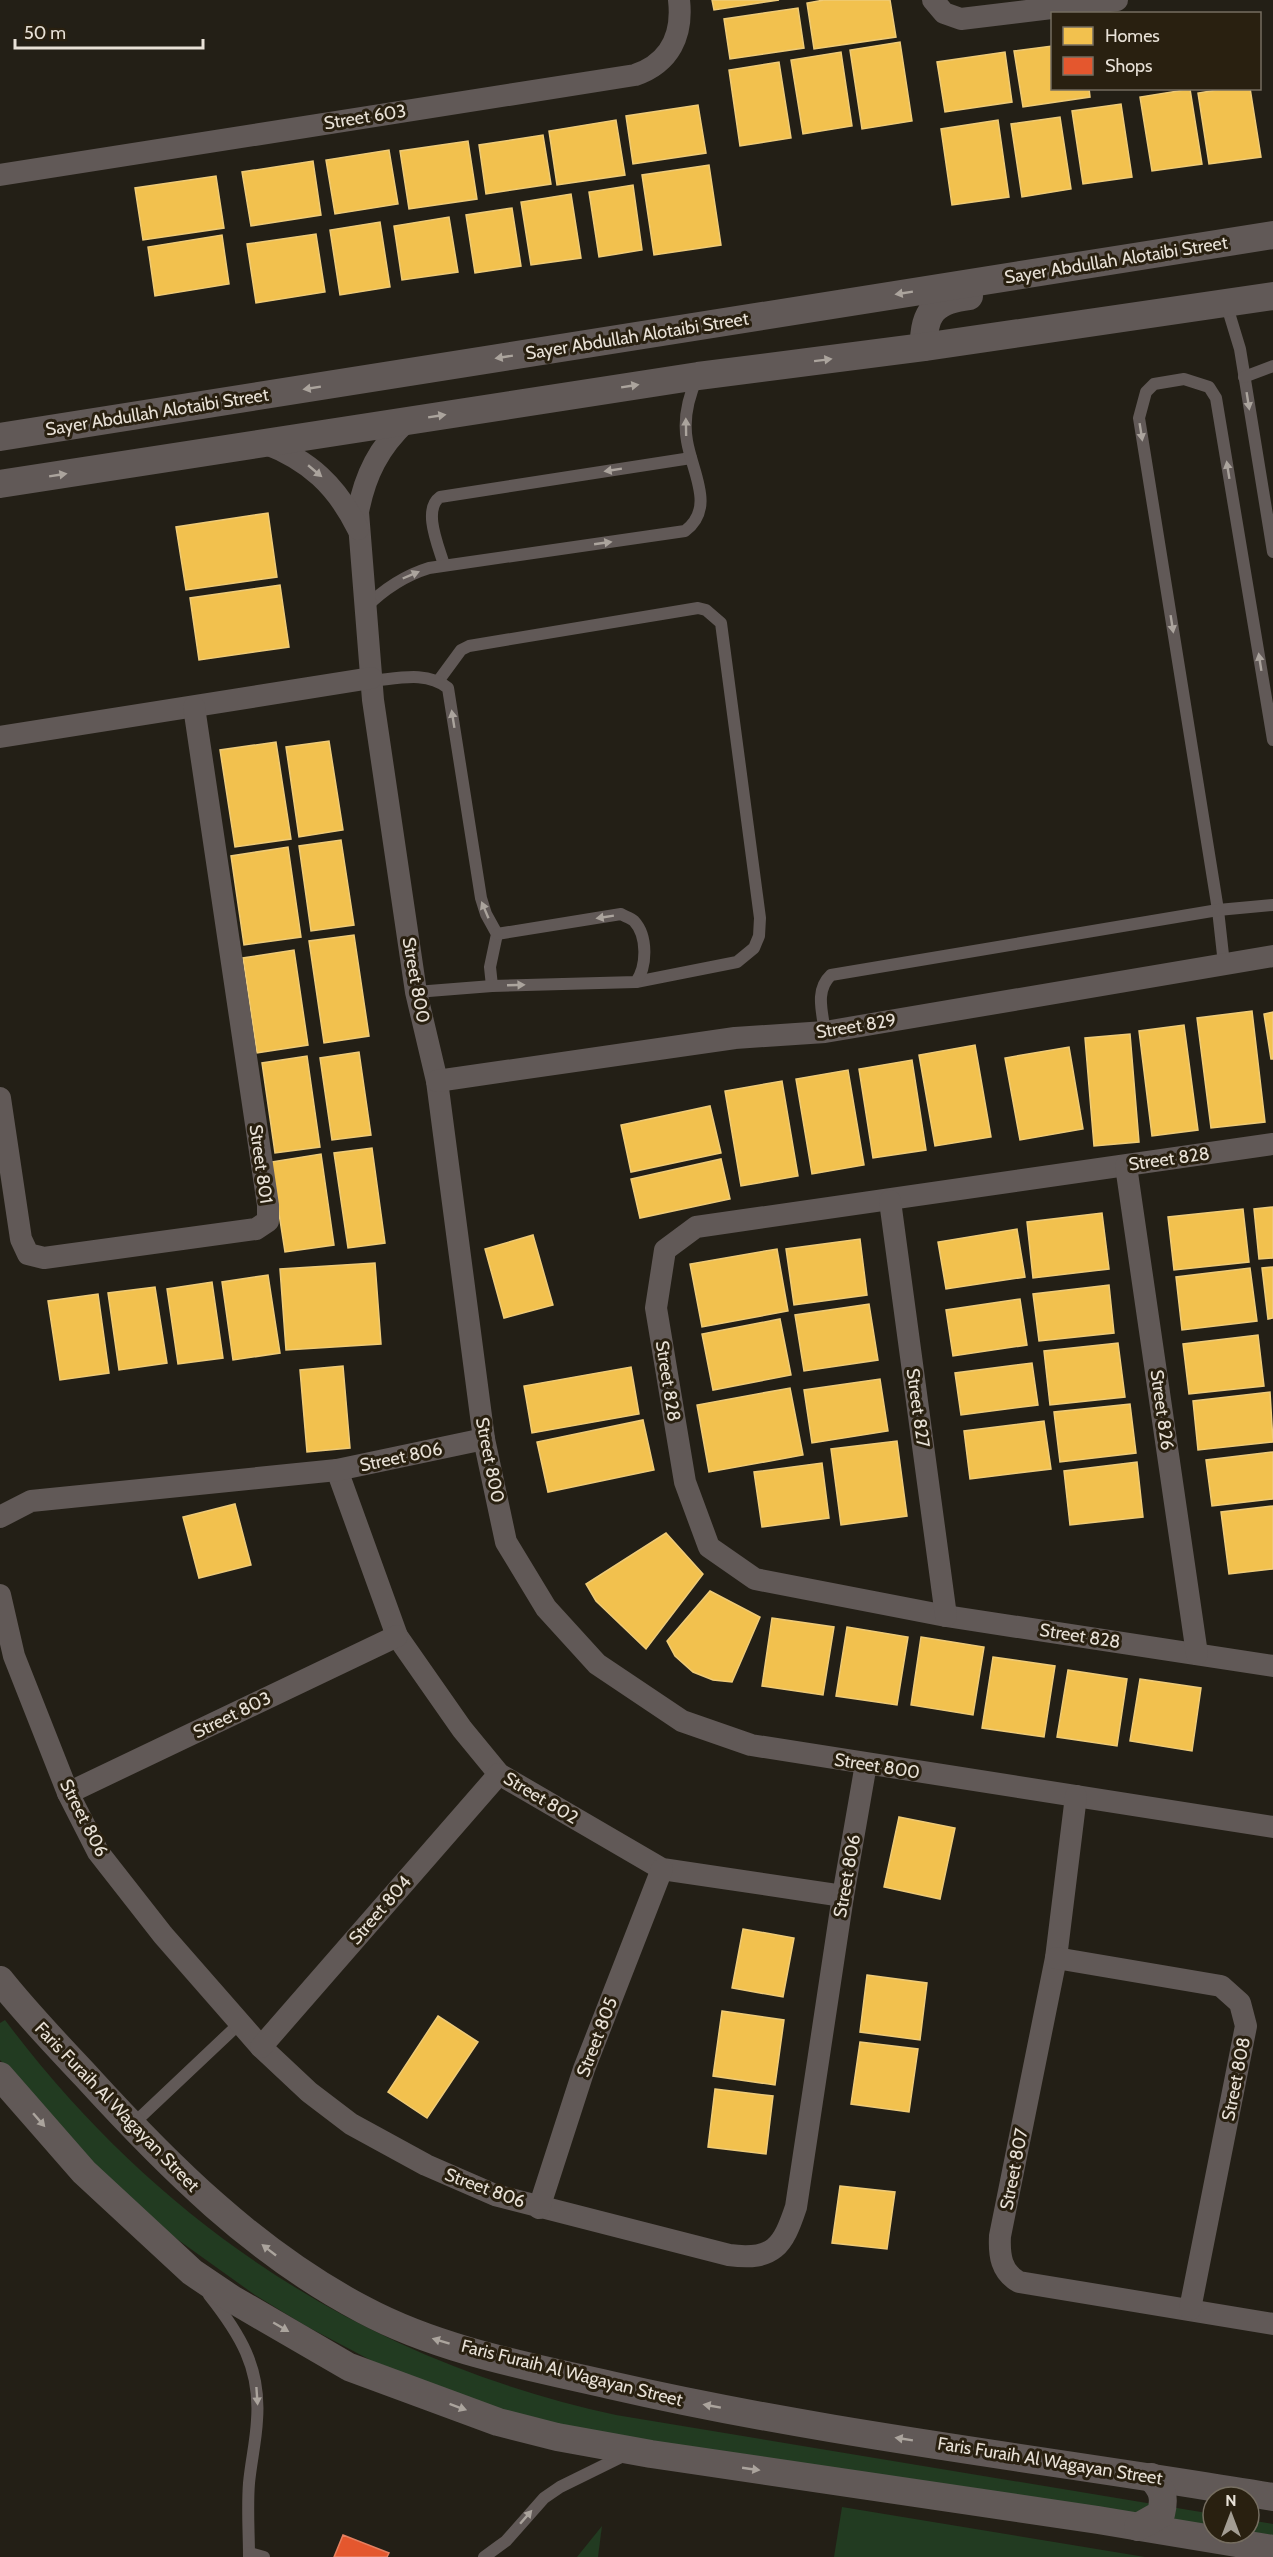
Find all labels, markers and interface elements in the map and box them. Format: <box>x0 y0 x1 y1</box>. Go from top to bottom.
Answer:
scale bar <box>15 12 202 50</box>
legend <box>1051 12 1261 90</box>
text: 50 m <box>24 22 66 44</box>
text: Homes <box>1105 25 1160 47</box>
text: Shops <box>1105 55 1153 77</box>
street label: Street 603 <box>322 100 408 134</box>
street label: Sayer Abdullah Alotaibi Street <box>1003 231 1229 289</box>
one-way arrow <box>895 289 914 298</box>
street label: Sayer Abdullah Alotaibi Street <box>524 307 750 365</box>
one-way arrow <box>495 353 514 362</box>
one-way arrow <box>814 355 833 364</box>
one-way arrow <box>621 382 640 391</box>
street label: Sayer Abdullah Alotaibi Street <box>44 383 270 441</box>
one-way arrow <box>302 383 321 392</box>
one-way arrow <box>1244 392 1253 411</box>
one-way arrow <box>428 411 447 420</box>
one-way arrow <box>681 418 691 437</box>
one-way arrow <box>1137 422 1146 441</box>
one-way arrow <box>1223 460 1232 479</box>
one-way arrow <box>307 464 323 477</box>
one-way arrow <box>603 466 622 475</box>
one-way arrow <box>48 470 67 479</box>
one-way arrow <box>594 539 613 548</box>
one-way arrow <box>402 570 420 579</box>
one-way arrow <box>1168 615 1177 634</box>
one-way arrow <box>1255 652 1264 671</box>
one-way arrow <box>448 709 457 728</box>
one-way arrow <box>481 902 490 919</box>
one-way arrow <box>595 912 614 921</box>
street label: Street 800 <box>398 936 434 1024</box>
one-way arrow <box>506 981 525 990</box>
street label: Street 829 <box>814 1009 898 1043</box>
street label: Street 801 <box>245 1123 277 1205</box>
street label: Street 828 <box>1127 1142 1211 1176</box>
street label: Street 828 <box>651 1339 685 1423</box>
street label: Street 827 <box>902 1367 934 1449</box>
street label: Street 826 <box>1145 1368 1179 1452</box>
street label: Street 800 <box>471 1416 509 1504</box>
street label: Street 806 <box>358 1438 444 1476</box>
street label: Street 828 <box>1038 1619 1122 1653</box>
street label: Street 803 <box>190 1687 274 1743</box>
street label: Street 800 <box>833 1748 921 1784</box>
street label: Street 802 <box>500 1767 582 1829</box>
street label: Street 806 <box>55 1776 113 1860</box>
street label: Street 806 <box>829 1833 865 1919</box>
street label: Street 804 <box>344 1871 416 1949</box>
street label: Street 805 <box>572 1994 622 2080</box>
street label: Faris Furaih Al Wagayan Street <box>30 2018 204 2196</box>
street label: Street 808 <box>1217 2035 1255 2123</box>
one-way arrow <box>32 2112 45 2127</box>
street label: Street 807 <box>995 2126 1033 2212</box>
street label: Street 806 <box>442 2163 528 2213</box>
one-way arrow <box>262 2245 277 2257</box>
one-way arrow <box>273 2322 289 2333</box>
street label: Faris Furaih Al Wagayan Street <box>459 2335 685 2411</box>
one-way arrow <box>432 2336 450 2345</box>
one-way arrow <box>252 2386 261 2405</box>
one-way arrow <box>702 2401 721 2410</box>
one-way arrow <box>449 2403 467 2413</box>
street label: Faris Furaih Al Wagayan Street <box>936 2432 1164 2490</box>
one-way arrow <box>895 2434 914 2443</box>
one-way arrow <box>741 2465 760 2474</box>
north arrow <box>1201 2485 1261 2545</box>
text: N <box>1225 2491 1237 2510</box>
one-way arrow <box>520 2509 533 2525</box>

